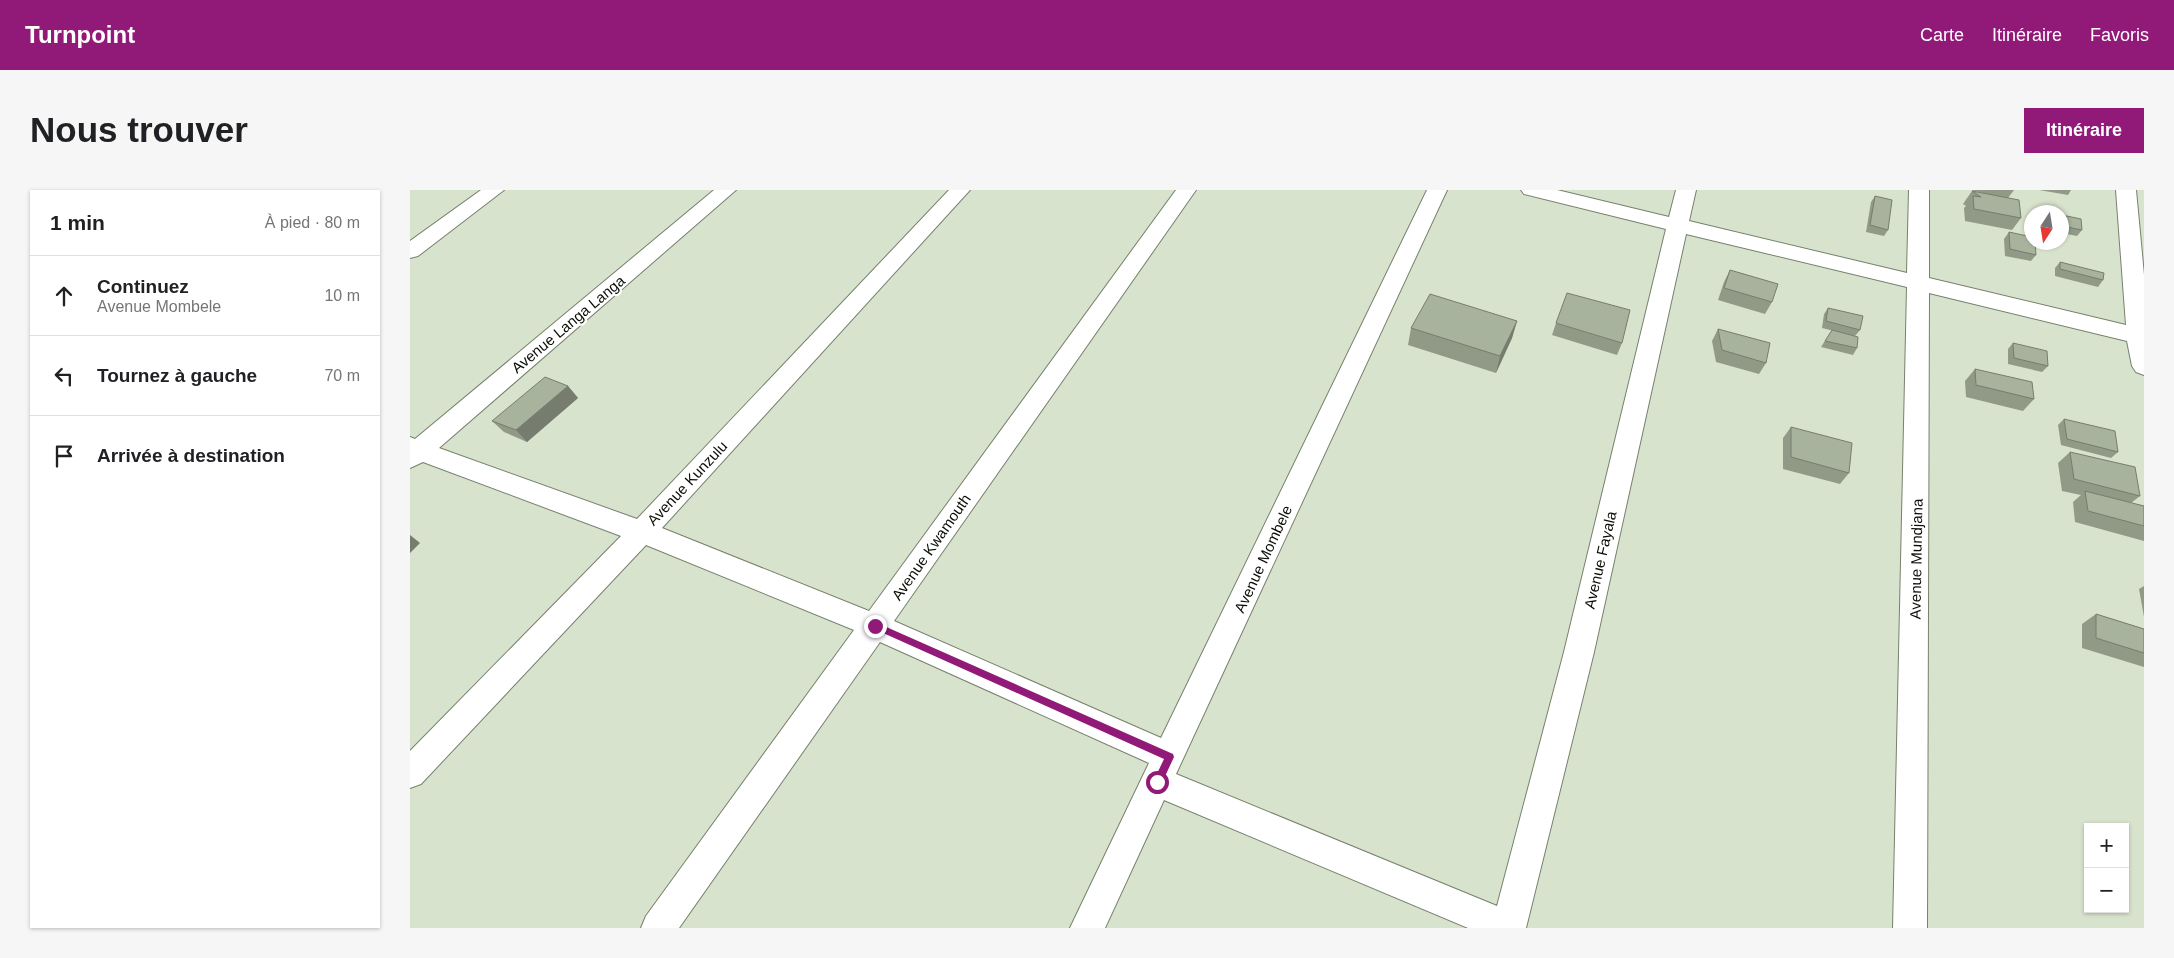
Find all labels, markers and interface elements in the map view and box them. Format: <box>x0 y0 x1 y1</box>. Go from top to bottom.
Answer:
text: Turnpoint <box>25 21 135 48</box>
text: Carte <box>1920 25 1964 45</box>
text: Itinéraire <box>1992 25 2062 45</box>
text: Favoris <box>2090 25 2149 45</box>
button: Itinéraire <box>2024 108 2144 153</box>
text: Nous trouver <box>30 110 248 149</box>
north arrow <box>2024 205 2069 250</box>
text: 1 min <box>50 211 105 234</box>
text: À pied · 80 m <box>265 214 360 231</box>
street label: Avenue Langa Langa <box>508 271 628 376</box>
text: Continuez <box>97 276 189 297</box>
icon: ahead <box>50 282 78 310</box>
text: 10 m <box>324 287 360 304</box>
text: Avenue Mombele <box>97 298 221 315</box>
icon: left <box>50 362 78 390</box>
text: Tournez à gauche <box>97 365 257 386</box>
text: 70 m <box>324 367 360 384</box>
street label: Avenue Kunzulu <box>644 437 730 529</box>
icon: arrive <box>50 442 78 470</box>
text: Arrivée à destination <box>97 445 285 466</box>
street label: Avenue Kwamouth <box>888 491 974 603</box>
street label: Avenue Mundjana <box>1906 498 1926 619</box>
street label: Avenue Mombele <box>1231 503 1295 615</box>
street label: Avenue Fayala <box>1580 509 1620 611</box>
route end <box>864 615 887 638</box>
route start <box>1146 771 1169 794</box>
map controls <box>2084 823 2129 913</box>
button: + <box>2084 823 2129 868</box>
button: − <box>2084 868 2129 913</box>

